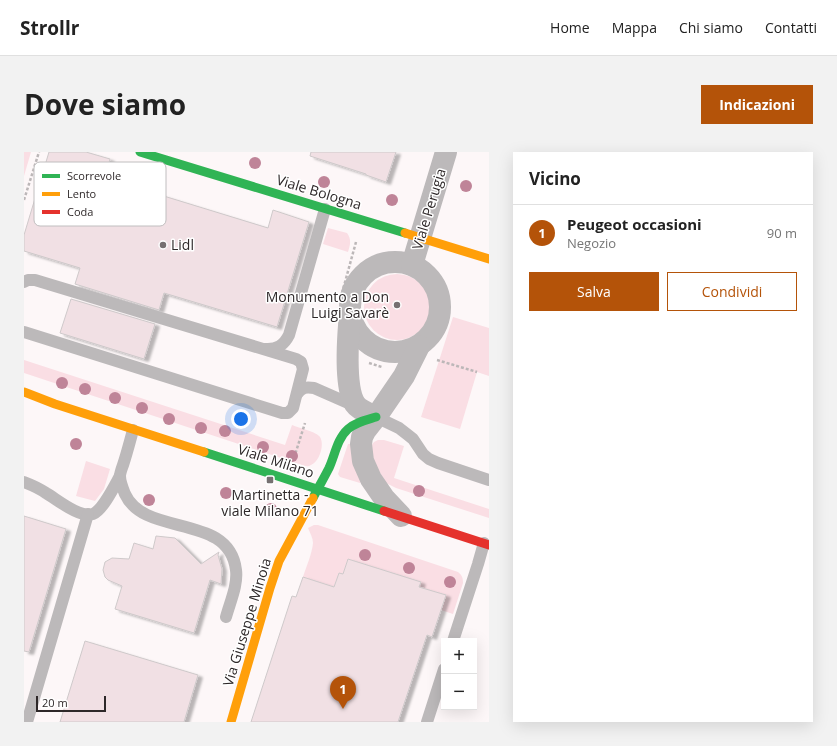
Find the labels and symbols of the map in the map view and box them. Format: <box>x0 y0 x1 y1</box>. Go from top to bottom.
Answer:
legend <box>34 162 166 226</box>
street label: Viale Perugia <box>407 166 450 252</box>
text: Scorrevole <box>67 168 121 183</box>
street label: Viale Bologna <box>274 170 364 213</box>
text: Lento <box>67 186 97 201</box>
text: Coda <box>67 204 93 219</box>
place label: Lidl <box>171 235 194 254</box>
marker: Lidl <box>158 240 168 250</box>
place label: Monumento a Don Luigi Savarè <box>266 287 389 322</box>
marker: Monumento a Don Luigi Savarè <box>392 300 402 310</box>
your location <box>231 409 251 429</box>
street label: Viale Milano <box>236 439 317 482</box>
marker: Martinetta - viale Milano 71 <box>265 475 275 485</box>
place label: Martinetta - viale Milano 71 <box>221 485 319 520</box>
street label: Via Giuseppe Minoia <box>218 555 275 688</box>
pin: 1 <box>330 676 356 709</box>
scale bar <box>36 694 106 713</box>

